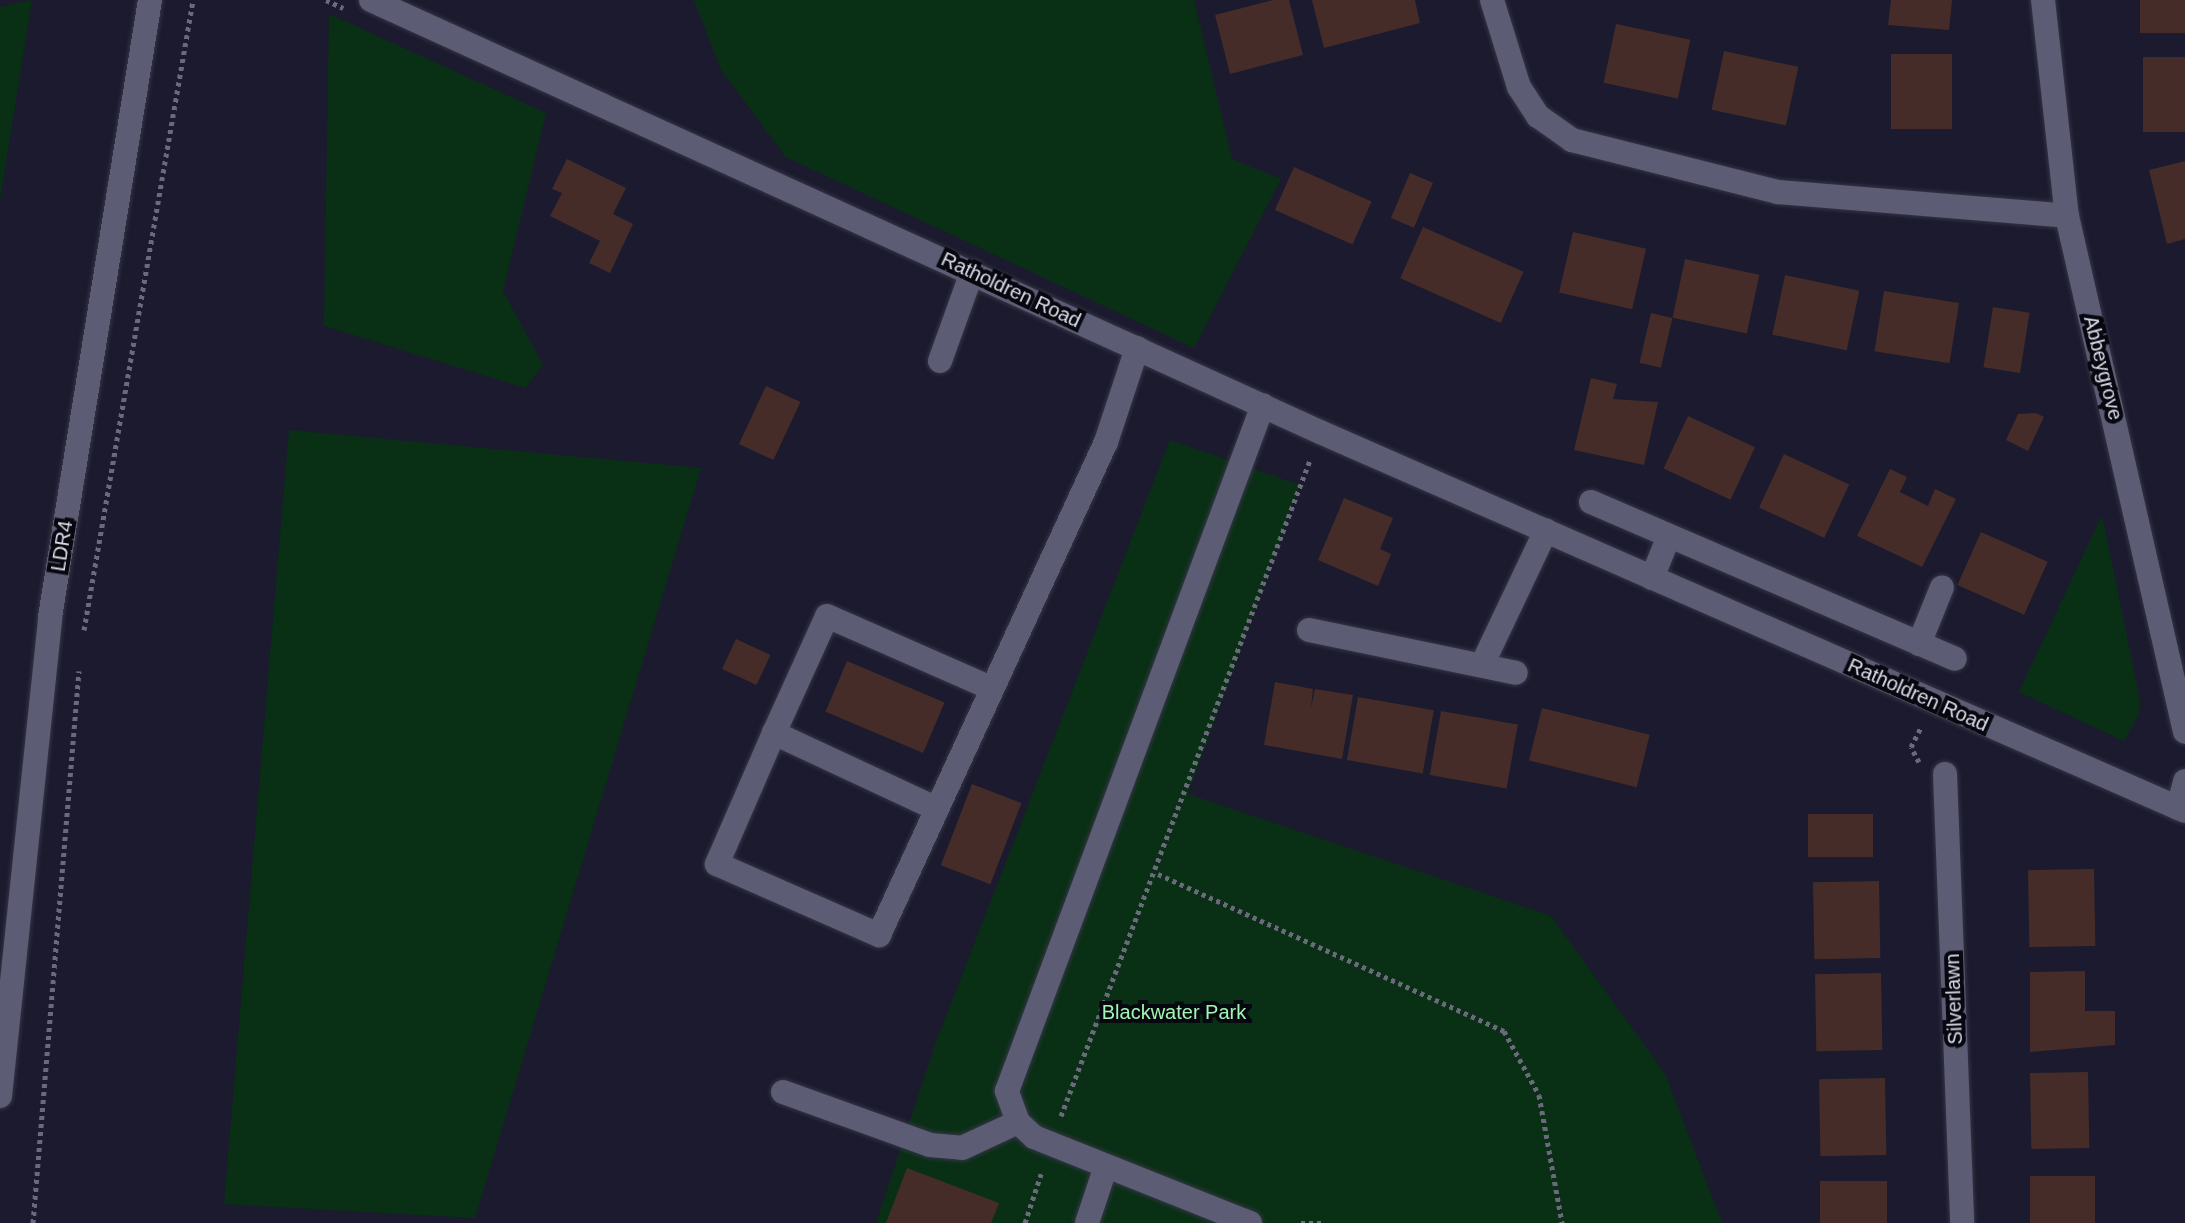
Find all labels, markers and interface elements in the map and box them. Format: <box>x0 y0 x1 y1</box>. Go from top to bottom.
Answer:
street label: Ratholdren Road <box>937 247 1085 333</box>
street label: Abbeygrove <box>2078 313 2128 423</box>
street label: LDR4 <box>46 519 78 573</box>
street label: Ratholdren Road <box>1844 653 1992 737</box>
street label: Silverlawn <box>1940 953 1968 1045</box>
park label: Blackwater Park <box>1102 1000 1246 1024</box>

